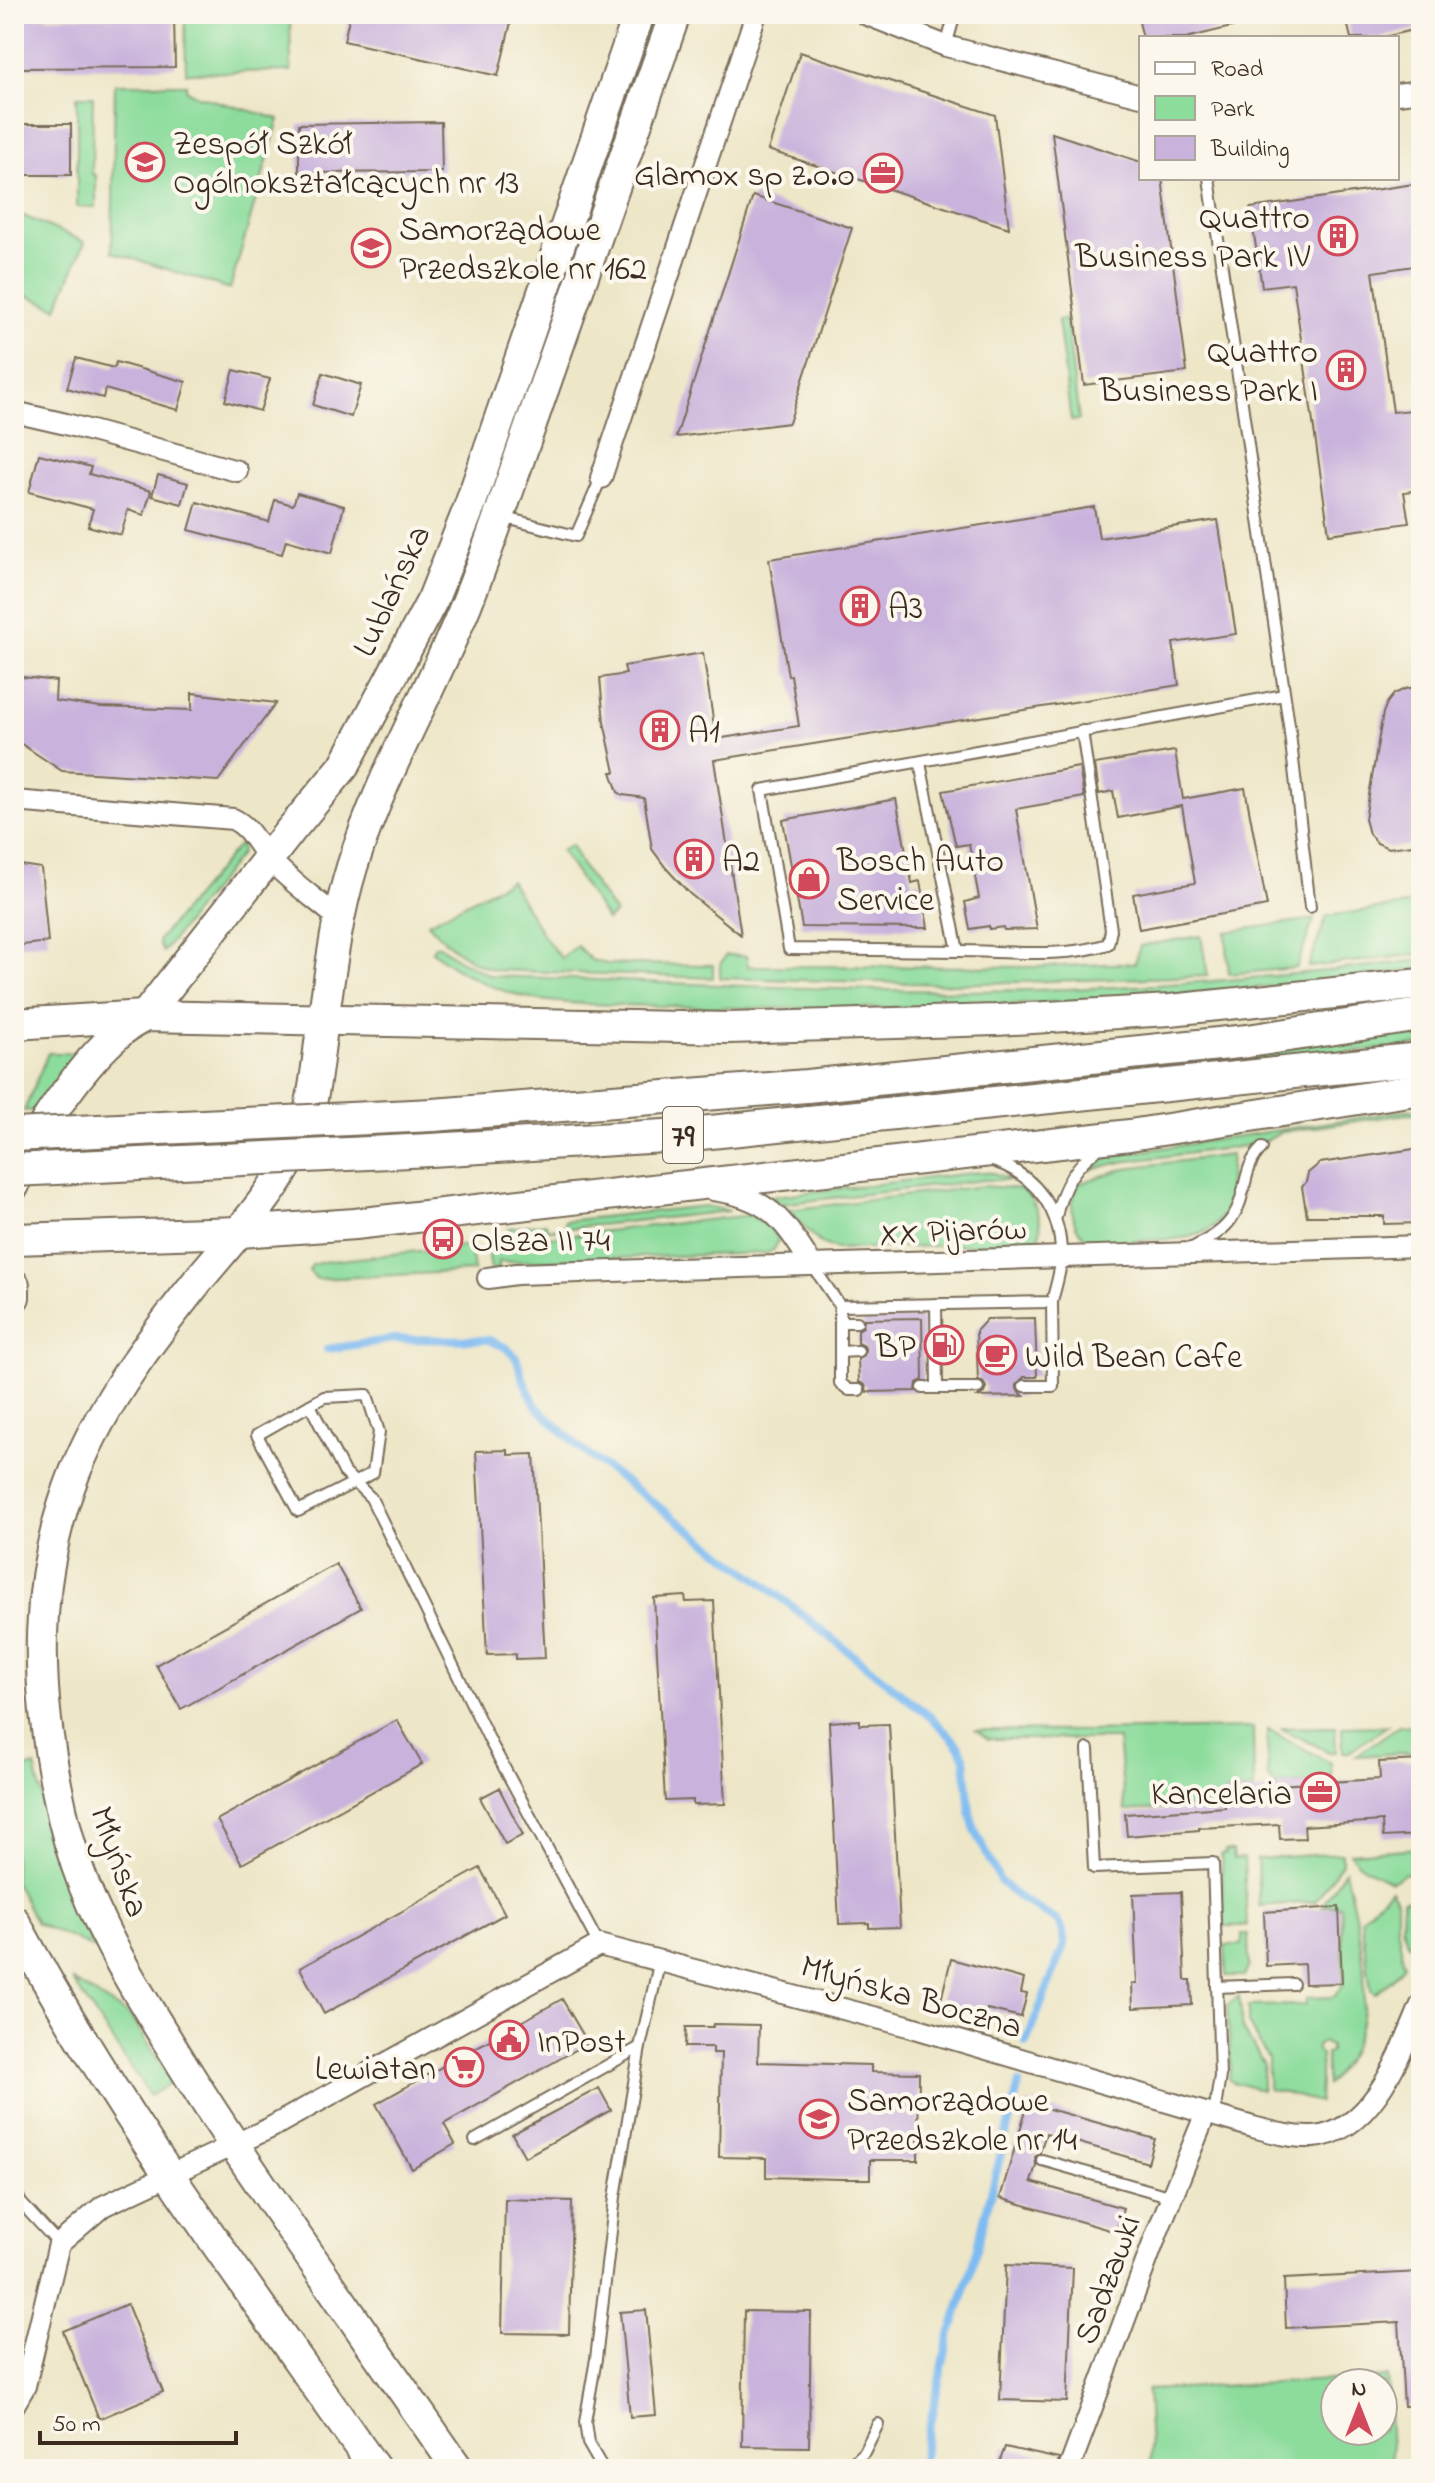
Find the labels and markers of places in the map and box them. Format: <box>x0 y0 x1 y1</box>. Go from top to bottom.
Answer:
place label: Zespół Szkół Ogólnokształcących nr 13 <box>173 121 519 210</box>
school or university icon: Zespół Szkół Ogólnokształcących nr 13 <box>124 141 166 183</box>
place label: Glamox sp z.o.o <box>634 152 855 202</box>
office icon: Glamox sp z.o.o <box>862 152 904 194</box>
place label: Quattro Business Park IV <box>1074 195 1311 284</box>
place label: Samorządowe Przedszkole nr 162 <box>399 207 647 296</box>
building icon: Quattro Business Park IV <box>1317 215 1359 257</box>
school or university icon: Samorządowe Przedszkole nr 162 <box>350 227 392 269</box>
place label: Quattro Business Park I <box>1098 329 1318 418</box>
building icon: Quattro Business Park I <box>1325 349 1367 391</box>
building icon: A3 <box>839 585 881 627</box>
place label: A3 <box>888 585 923 635</box>
building icon: A1 <box>639 709 681 751</box>
place label: A1 <box>688 709 720 759</box>
building icon: A2 <box>673 838 715 880</box>
place label: A2 <box>722 838 760 888</box>
place label: Bosch Auto Service <box>836 838 1004 927</box>
shop icon: Bosch Auto Service <box>788 858 830 900</box>
bus stop icon: Olsza II 74 <box>422 1218 464 1260</box>
place label: Olsza II 74 <box>471 1218 610 1268</box>
place label: BP <box>874 1324 916 1374</box>
fuel station icon: BP <box>923 1324 965 1366</box>
cafe icon: Wild Bean Cafe <box>976 1334 1018 1376</box>
place label: Wild Bean Cafe <box>1025 1334 1243 1384</box>
place label: Kancelaria <box>1151 1771 1292 1821</box>
office icon: Kancelaria <box>1299 1771 1341 1813</box>
public building icon: InPost <box>488 2019 530 2061</box>
place label: InPost <box>537 2019 626 2069</box>
place label: Lewiatan <box>315 2046 436 2096</box>
supermarket icon: Lewiatan <box>443 2046 485 2088</box>
place label: Samorządowe Przedszkole nr 14 <box>847 2078 1077 2167</box>
school or university icon: Samorządowe Przedszkole nr 14 <box>798 2098 840 2140</box>

